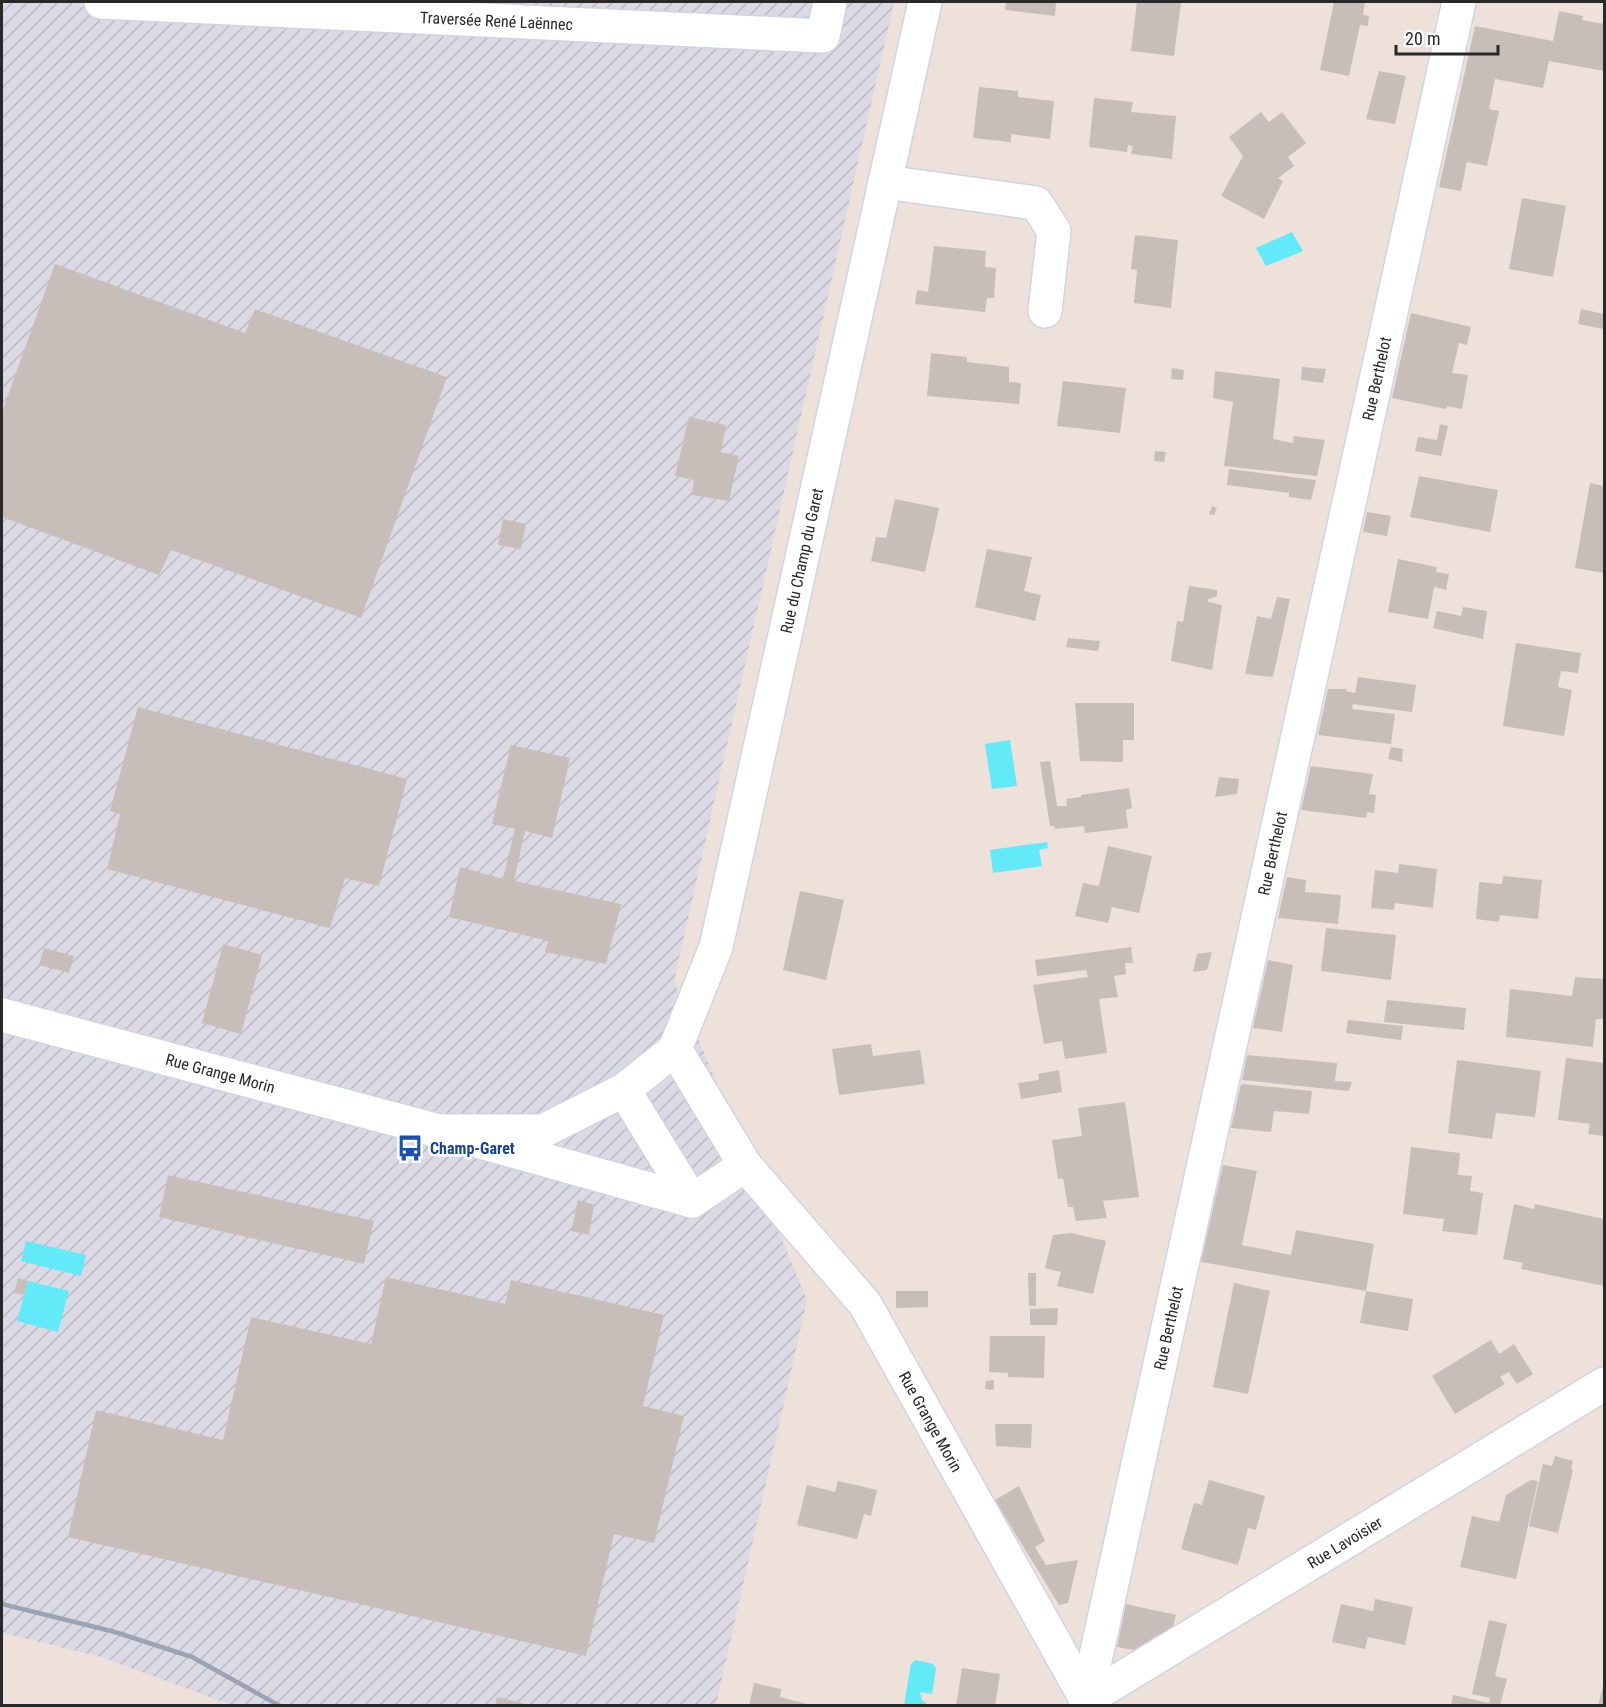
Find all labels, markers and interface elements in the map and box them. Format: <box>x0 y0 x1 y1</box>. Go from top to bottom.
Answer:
street label: Traversée René Laënnec <box>420 8 573 34</box>
scale bar <box>1396 18 1498 56</box>
text: 20 m <box>1405 28 1440 49</box>
street label: Rue Berthelot <box>1358 335 1395 422</box>
street label: Rue du Champ du Garet <box>777 486 827 635</box>
street label: Rue Berthelot <box>1254 809 1291 897</box>
street label: Rue Grange Morin <box>164 1050 277 1097</box>
bus stop icon: Champ-Garet <box>395 1133 425 1163</box>
place label: Champ-Garet <box>430 1139 515 1158</box>
street label: Rue Berthelot <box>1150 1284 1187 1372</box>
street label: Rue Grange Morin <box>895 1368 966 1476</box>
street label: Rue Lavoisier <box>1304 1512 1386 1573</box>

